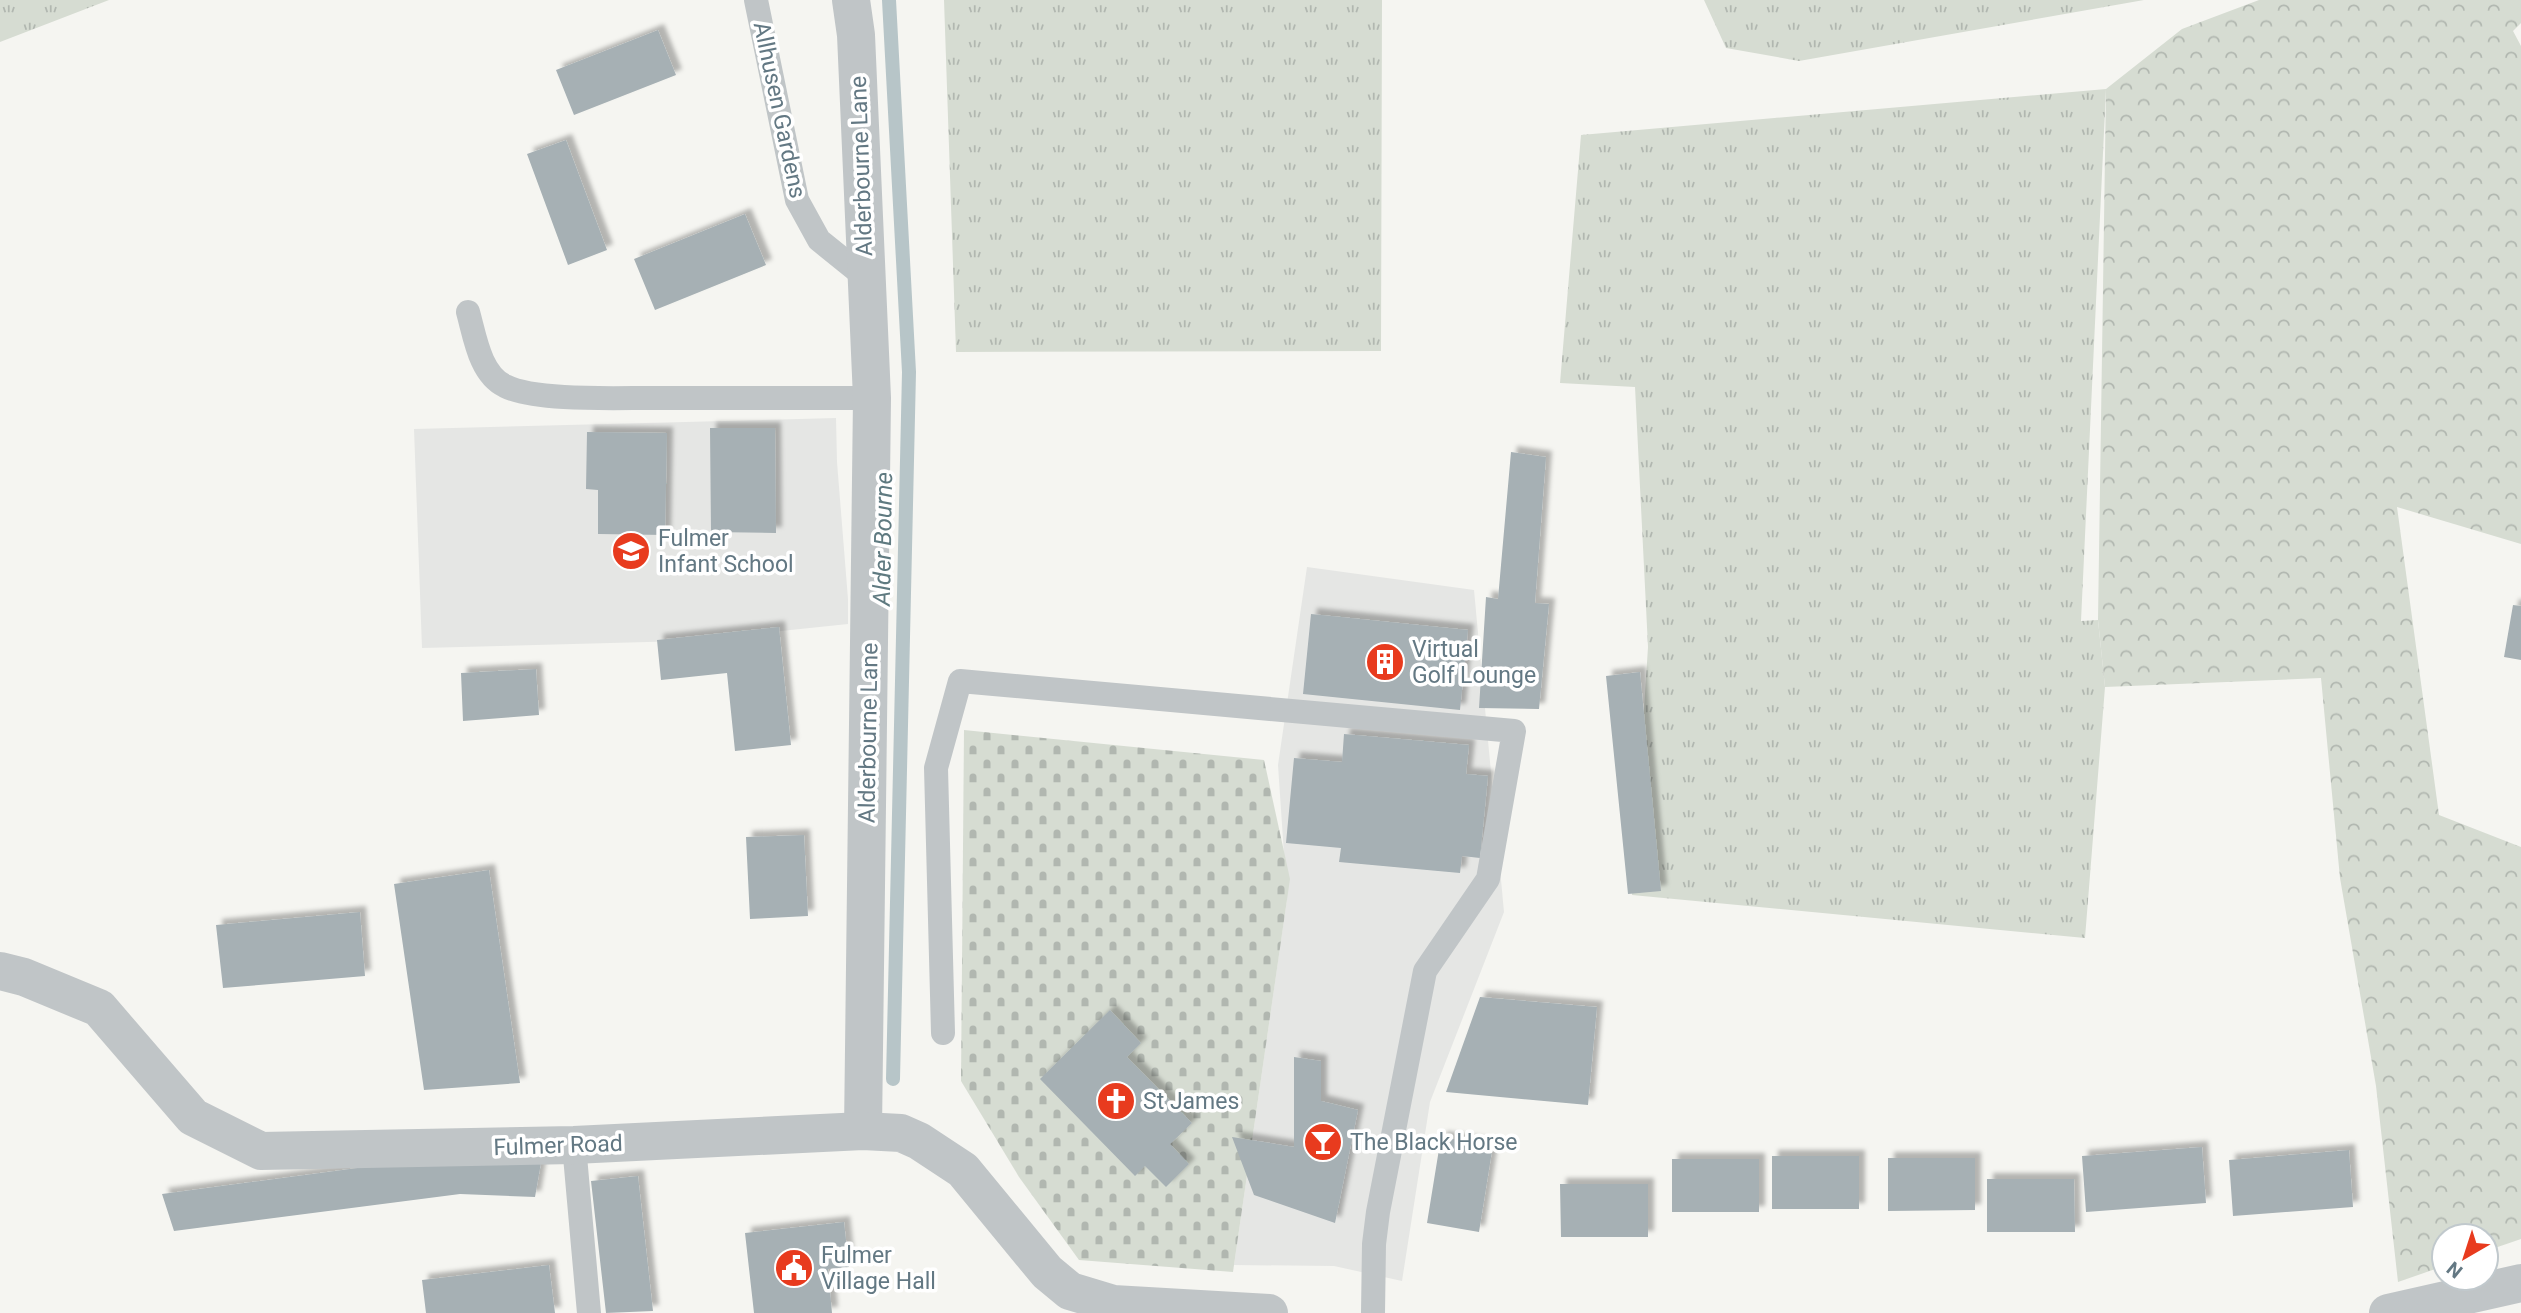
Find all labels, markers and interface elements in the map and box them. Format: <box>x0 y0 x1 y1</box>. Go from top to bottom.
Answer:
street label: Allhusen Gardens <box>748 20 811 201</box>
street label: Alderbourne Lane <box>845 75 878 257</box>
water label: Alder Bourne <box>868 472 898 607</box>
place label: Fulmer Infant School <box>658 525 794 578</box>
school or university icon: Fulmer Infant School <box>610 530 652 572</box>
place label: Virtual Golf Lounge <box>1412 636 1536 689</box>
building icon: Virtual Golf Lounge <box>1364 641 1406 683</box>
street label: Alderbourne Lane <box>853 643 884 823</box>
church icon: St James <box>1095 1080 1137 1122</box>
place label: St James <box>1143 1088 1239 1115</box>
bar icon: The Black Horse <box>1302 1121 1344 1163</box>
place label: The Black Horse <box>1350 1129 1518 1156</box>
street label: Fulmer Road <box>493 1130 623 1161</box>
north arrow <box>2430 1222 2500 1292</box>
place label: Fulmer Village Hall <box>821 1242 936 1295</box>
public building icon: Fulmer Village Hall <box>773 1247 815 1289</box>
text: N <box>2442 1257 2467 1283</box>

